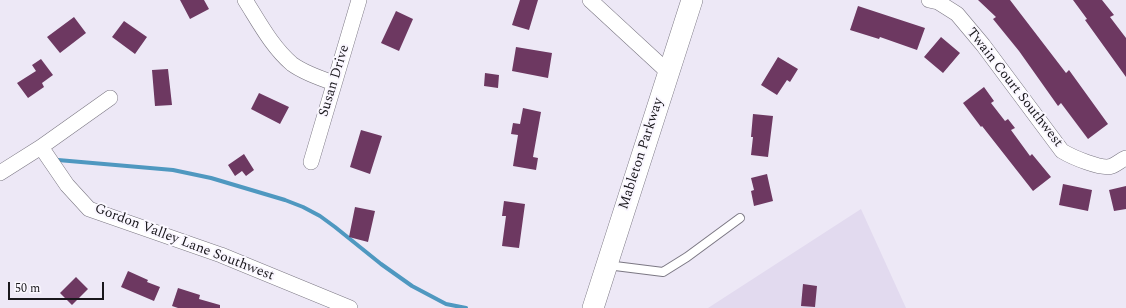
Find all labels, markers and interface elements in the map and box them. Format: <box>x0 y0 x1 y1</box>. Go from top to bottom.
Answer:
street label: Twain Court Southwest <box>962 25 1066 151</box>
street label: Susan Drive <box>316 43 354 119</box>
street label: Mableton Parkway <box>616 96 668 212</box>
street label: Gordon Valley Lane Southwest <box>92 201 276 285</box>
scale bar <box>10 274 106 300</box>
text: 50 m <box>15 279 40 298</box>

